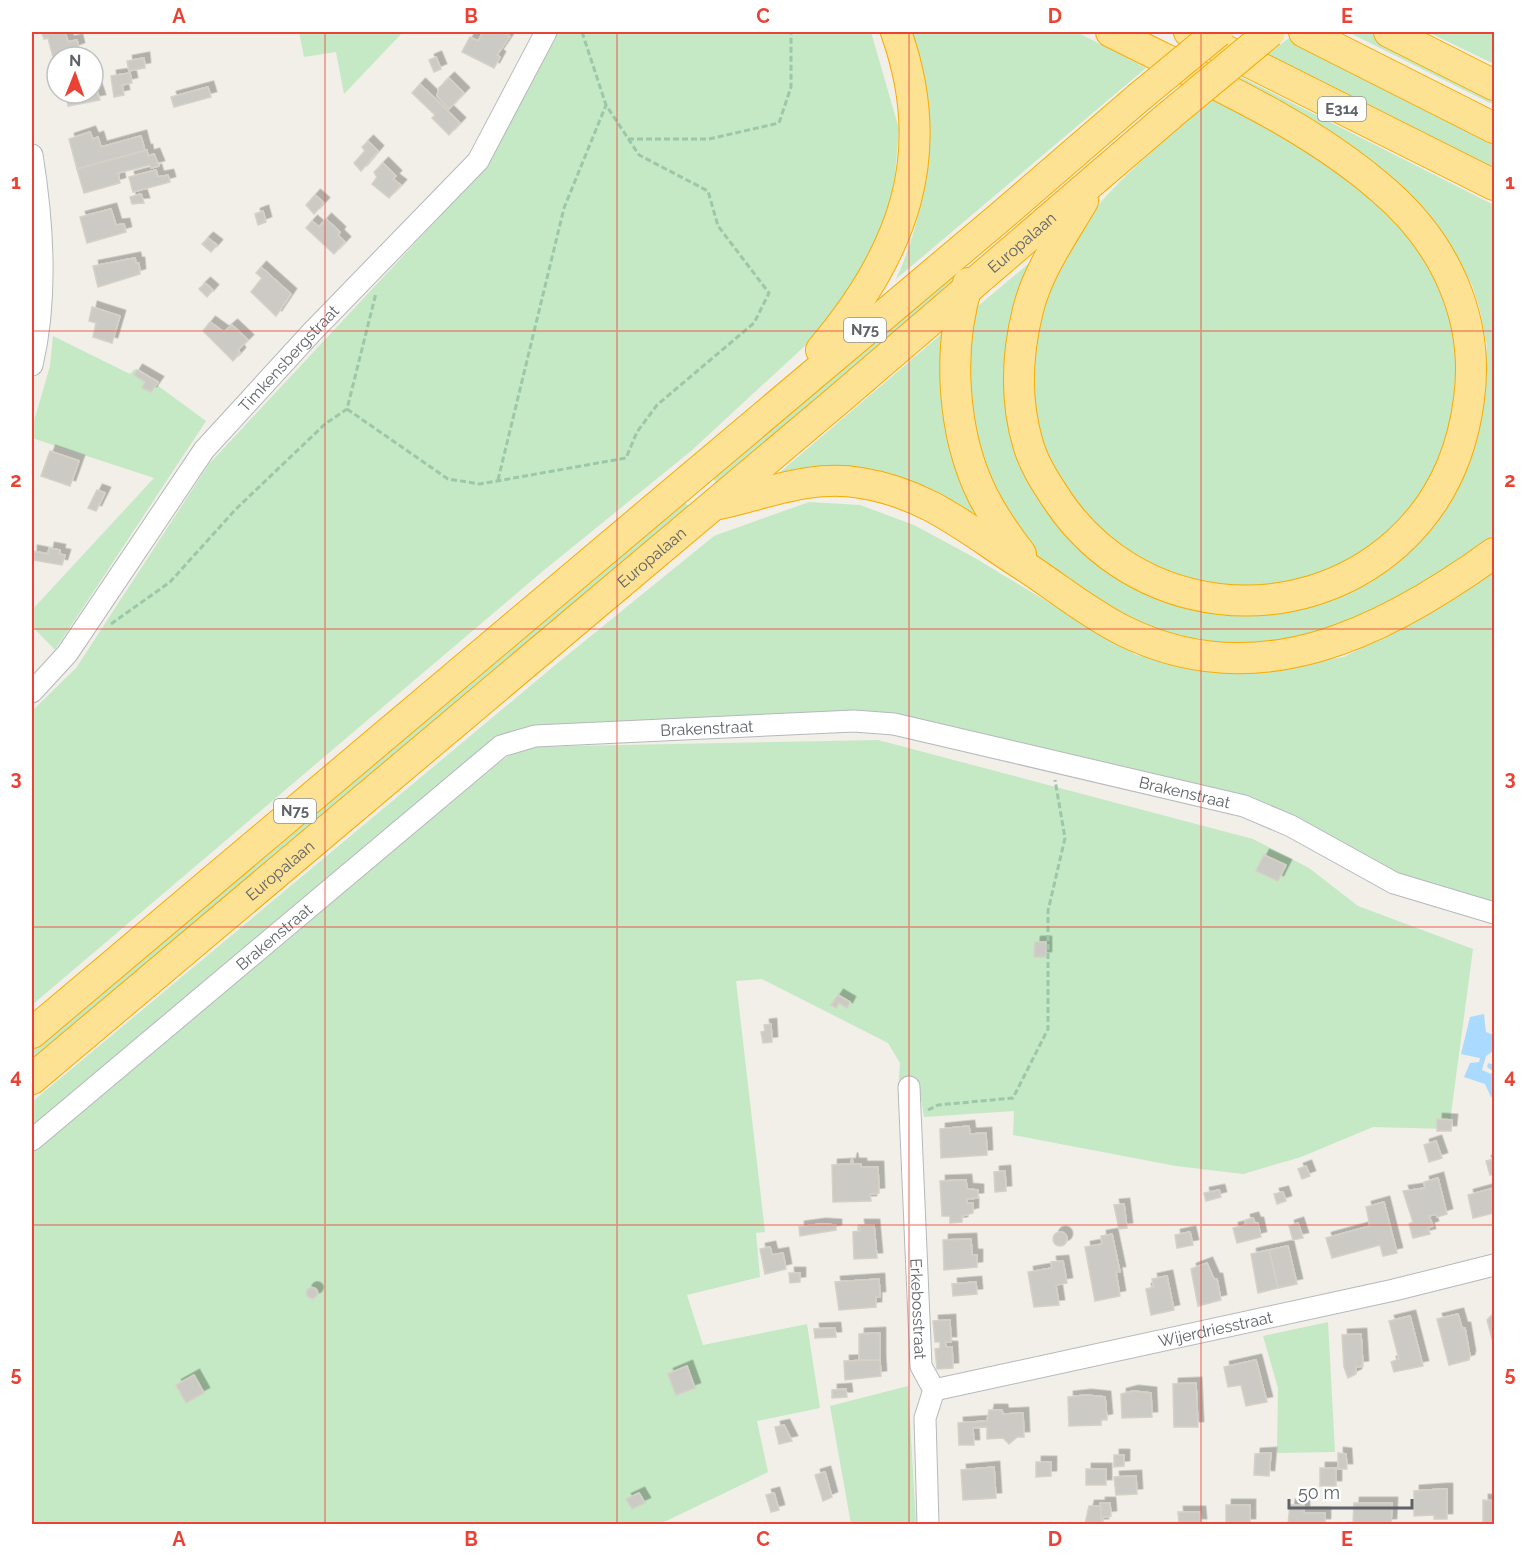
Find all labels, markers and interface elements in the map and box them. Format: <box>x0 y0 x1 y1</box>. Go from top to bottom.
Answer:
text: A <box>172 4 186 28</box>
text: B <box>464 4 478 28</box>
text: C <box>756 4 770 28</box>
text: D <box>1048 4 1062 28</box>
text: E <box>1341 4 1353 28</box>
north arrow <box>45 45 105 105</box>
text: N <box>69 51 82 70</box>
road number: E314 <box>1318 97 1366 121</box>
text: 1 <box>11 170 21 194</box>
text: 1 <box>1505 170 1515 194</box>
street label: Europalaan <box>984 208 1060 277</box>
street label: Timkensbergstraat <box>234 301 343 416</box>
road number: N75 <box>844 318 886 342</box>
text: 2 <box>10 468 22 492</box>
text: 2 <box>1504 468 1516 492</box>
street label: Europalaan <box>613 523 690 591</box>
street label: Brakenstraat <box>660 716 754 740</box>
text: 3 <box>10 766 22 790</box>
text: 3 <box>1504 766 1516 790</box>
street label: Brakenstraat <box>1137 772 1233 812</box>
road number: N75 <box>274 799 316 823</box>
street label: Europalaan <box>242 836 318 904</box>
street label: Brakenstraat <box>232 899 316 974</box>
text: 4 <box>10 1064 22 1088</box>
text: 4 <box>1504 1064 1516 1088</box>
street label: Erkebosstraat <box>907 1258 930 1360</box>
street label: Wijerdriesstraat <box>1157 1307 1275 1350</box>
text: 5 <box>10 1362 22 1386</box>
text: 5 <box>1504 1362 1516 1386</box>
scale bar <box>1289 1472 1412 1510</box>
text: 50 m <box>1298 1482 1340 1503</box>
text: A <box>172 1527 186 1551</box>
text: B <box>464 1527 478 1551</box>
text: C <box>756 1527 770 1551</box>
text: D <box>1048 1527 1062 1551</box>
text: E <box>1341 1527 1353 1551</box>

